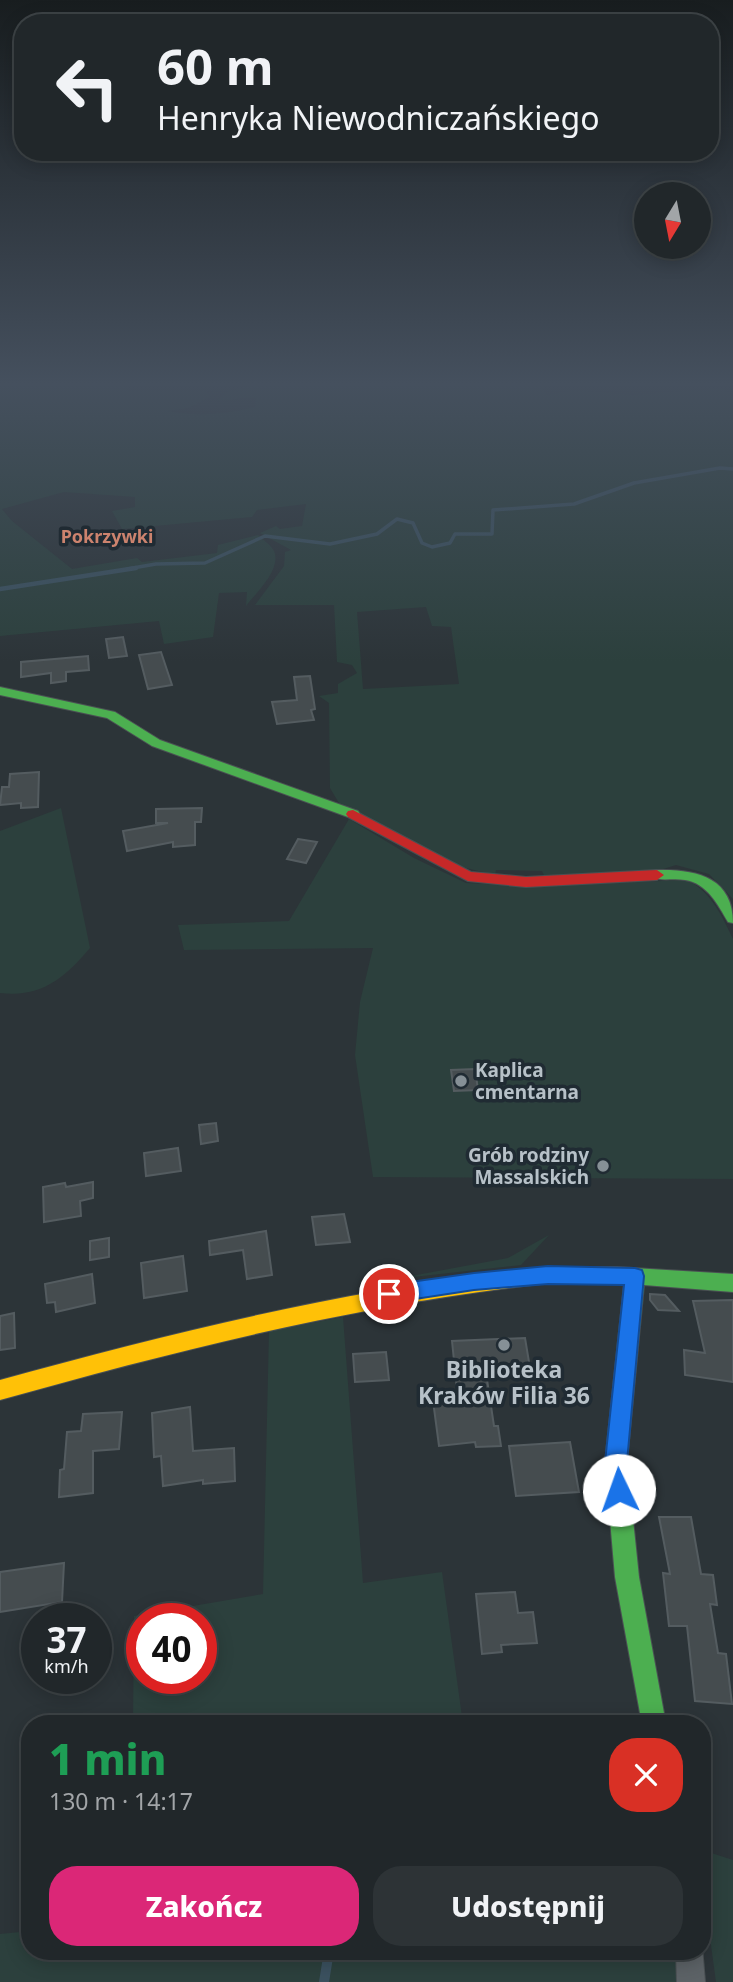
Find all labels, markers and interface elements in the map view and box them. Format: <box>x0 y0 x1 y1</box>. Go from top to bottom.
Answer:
text: 60 m <box>157 33 274 99</box>
icon: left <box>42 42 133 133</box>
text: Henryka Niewodniczańskiego <box>157 96 600 139</box>
north arrow <box>634 182 710 259</box>
map controls <box>634 182 711 259</box>
district label: Pokrzywki <box>61 524 153 548</box>
place label: Kaplica cmentarna <box>475 1057 579 1105</box>
marker: Kaplica cmentarna <box>453 1073 469 1089</box>
place label: Grób rodziny Massalskich <box>468 1142 589 1190</box>
marker: Grób rodziny Massalskich <box>595 1158 611 1174</box>
pin <box>359 1264 419 1324</box>
icon: arrive <box>370 1275 408 1313</box>
marker: Biblioteka Kraków Filia 36 <box>496 1337 512 1353</box>
place label: Biblioteka Kraków Filia 36 <box>418 1353 590 1411</box>
position arrow <box>582 1453 656 1527</box>
speed limit sign: 40 <box>126 1603 217 1694</box>
text: 37 <box>46 1616 87 1663</box>
text: km/h <box>44 1654 89 1678</box>
text: 1 min <box>49 1730 166 1787</box>
button: close <box>609 1738 683 1812</box>
text: 130 m · 14:17 <box>49 1785 193 1817</box>
button: Zakończ <box>49 1866 359 1946</box>
button: Udostępnij <box>373 1866 683 1946</box>

